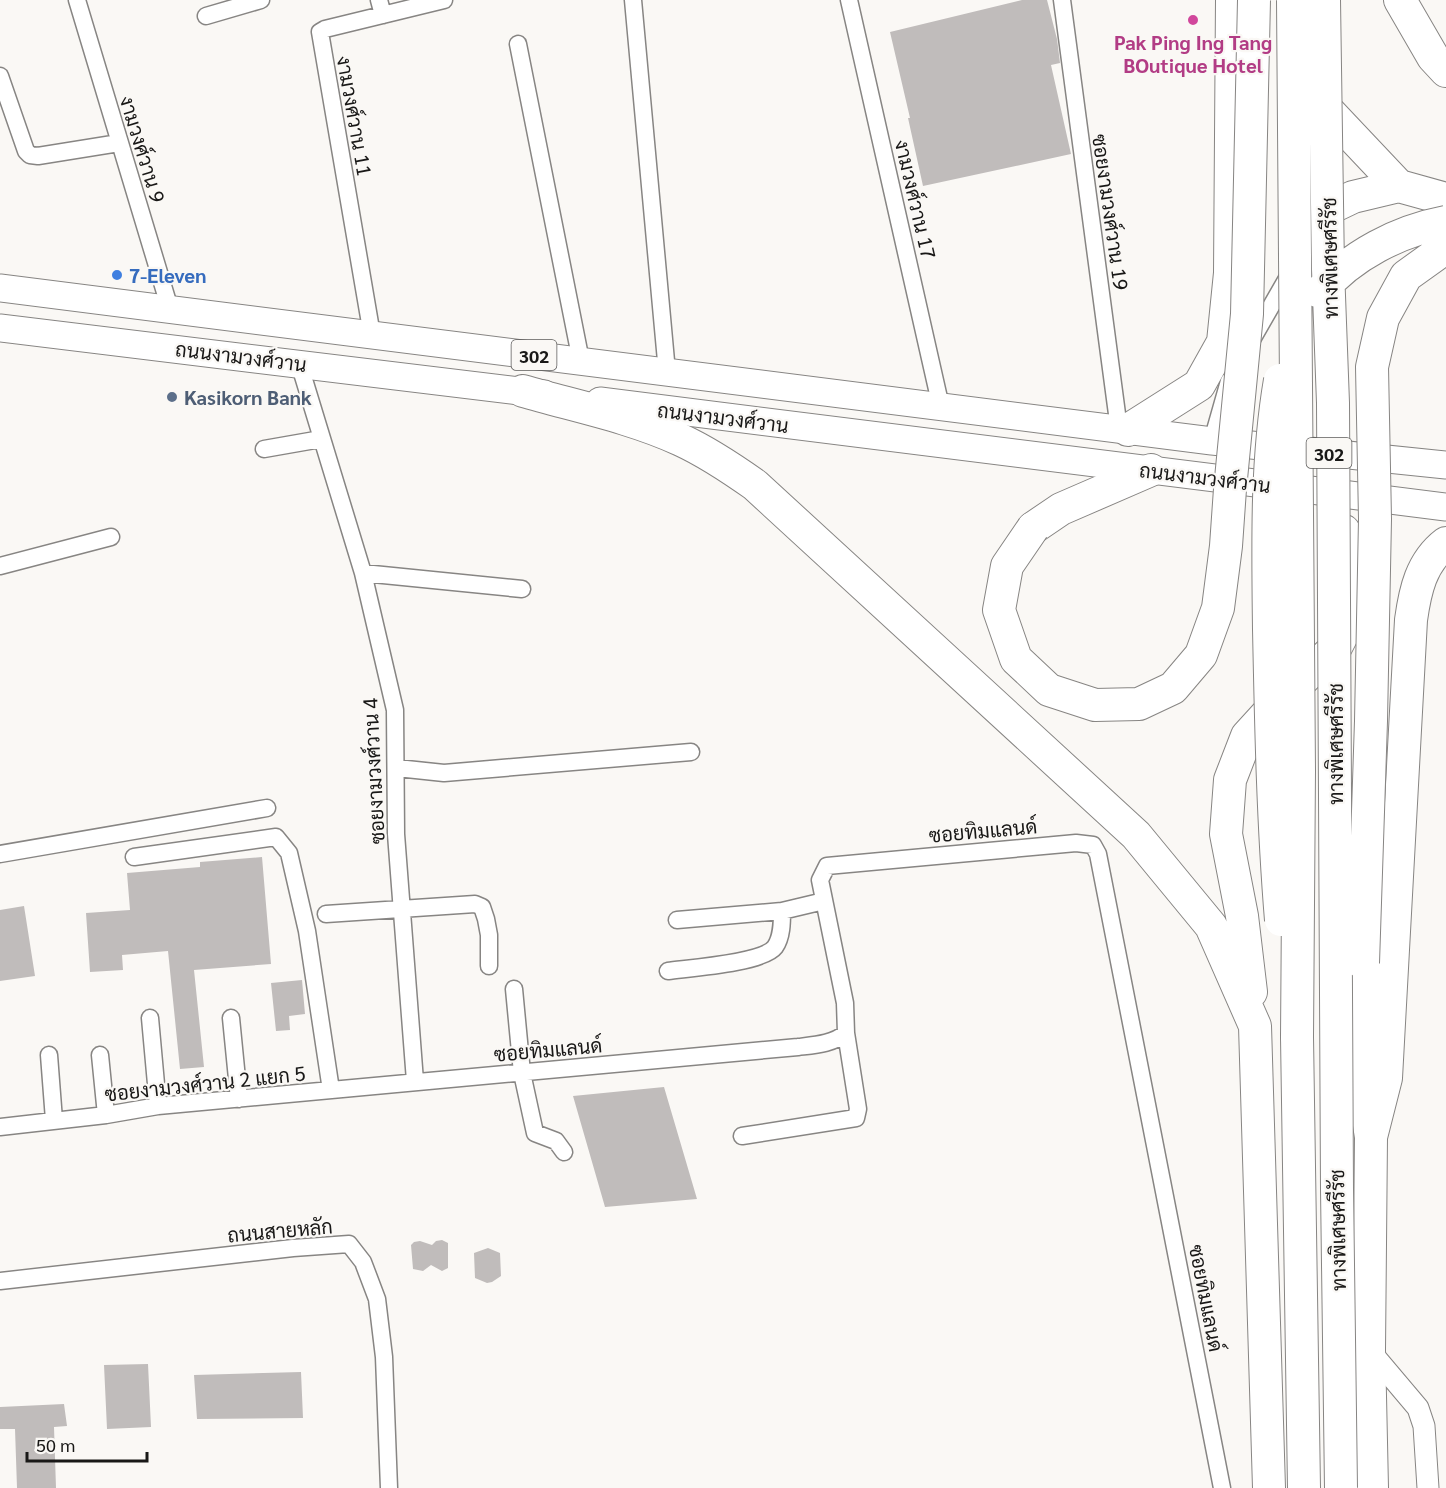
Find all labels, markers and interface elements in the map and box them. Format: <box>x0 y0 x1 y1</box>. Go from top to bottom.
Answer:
marker: Pak Ping Ing Tang BOutique Hotel <box>1186 13 1200 27</box>
place label: Pak Ping Ing Tang BOutique Hotel <box>1114 29 1272 78</box>
street label: งามวงศ์วาน 11 <box>332 54 378 178</box>
street label: งามวงศ์วาน 9 <box>114 92 172 206</box>
street label: ซอยงามวงศ์วาน 19 <box>1087 132 1135 292</box>
street label: งามวงศ์วาน 17 <box>890 137 942 261</box>
street label: ทางพิเศษศรีรัช <box>1315 197 1343 319</box>
place label: 7-Eleven <box>129 262 206 288</box>
marker: 7-Eleven <box>110 268 124 282</box>
street label: ถนนงามวงศ์วาน <box>174 335 308 377</box>
road number: 302 <box>512 340 556 370</box>
place label: Kasikorn Bank <box>184 384 312 410</box>
marker: Kasikorn Bank <box>165 390 179 404</box>
street label: ถนนงามวงศ์วาน <box>656 396 790 438</box>
road number: 302 <box>1306 438 1352 468</box>
street label: ถนนงามวงศ์วาน <box>1138 456 1272 498</box>
street label: ทางพิเศษศรีรัช <box>1322 683 1348 805</box>
street label: ซอยงามวงศ์วาน 4 <box>356 697 390 845</box>
street label: ซอยทิมแลนด์ <box>928 812 1038 848</box>
street label: ซอยทิมแลนด์ <box>493 1031 603 1067</box>
street label: ซอยงามวงศ์วาน 2 แยก 5 <box>103 1060 307 1106</box>
street label: ทางพิเศษศรีรัช <box>1323 1169 1351 1291</box>
street label: ถนนสายหลัก <box>226 1212 334 1248</box>
street label: ซอยทิมแลนด์ <box>1184 1242 1230 1354</box>
scale bar <box>27 1425 147 1463</box>
text: 50 m <box>36 1433 75 1456</box>

